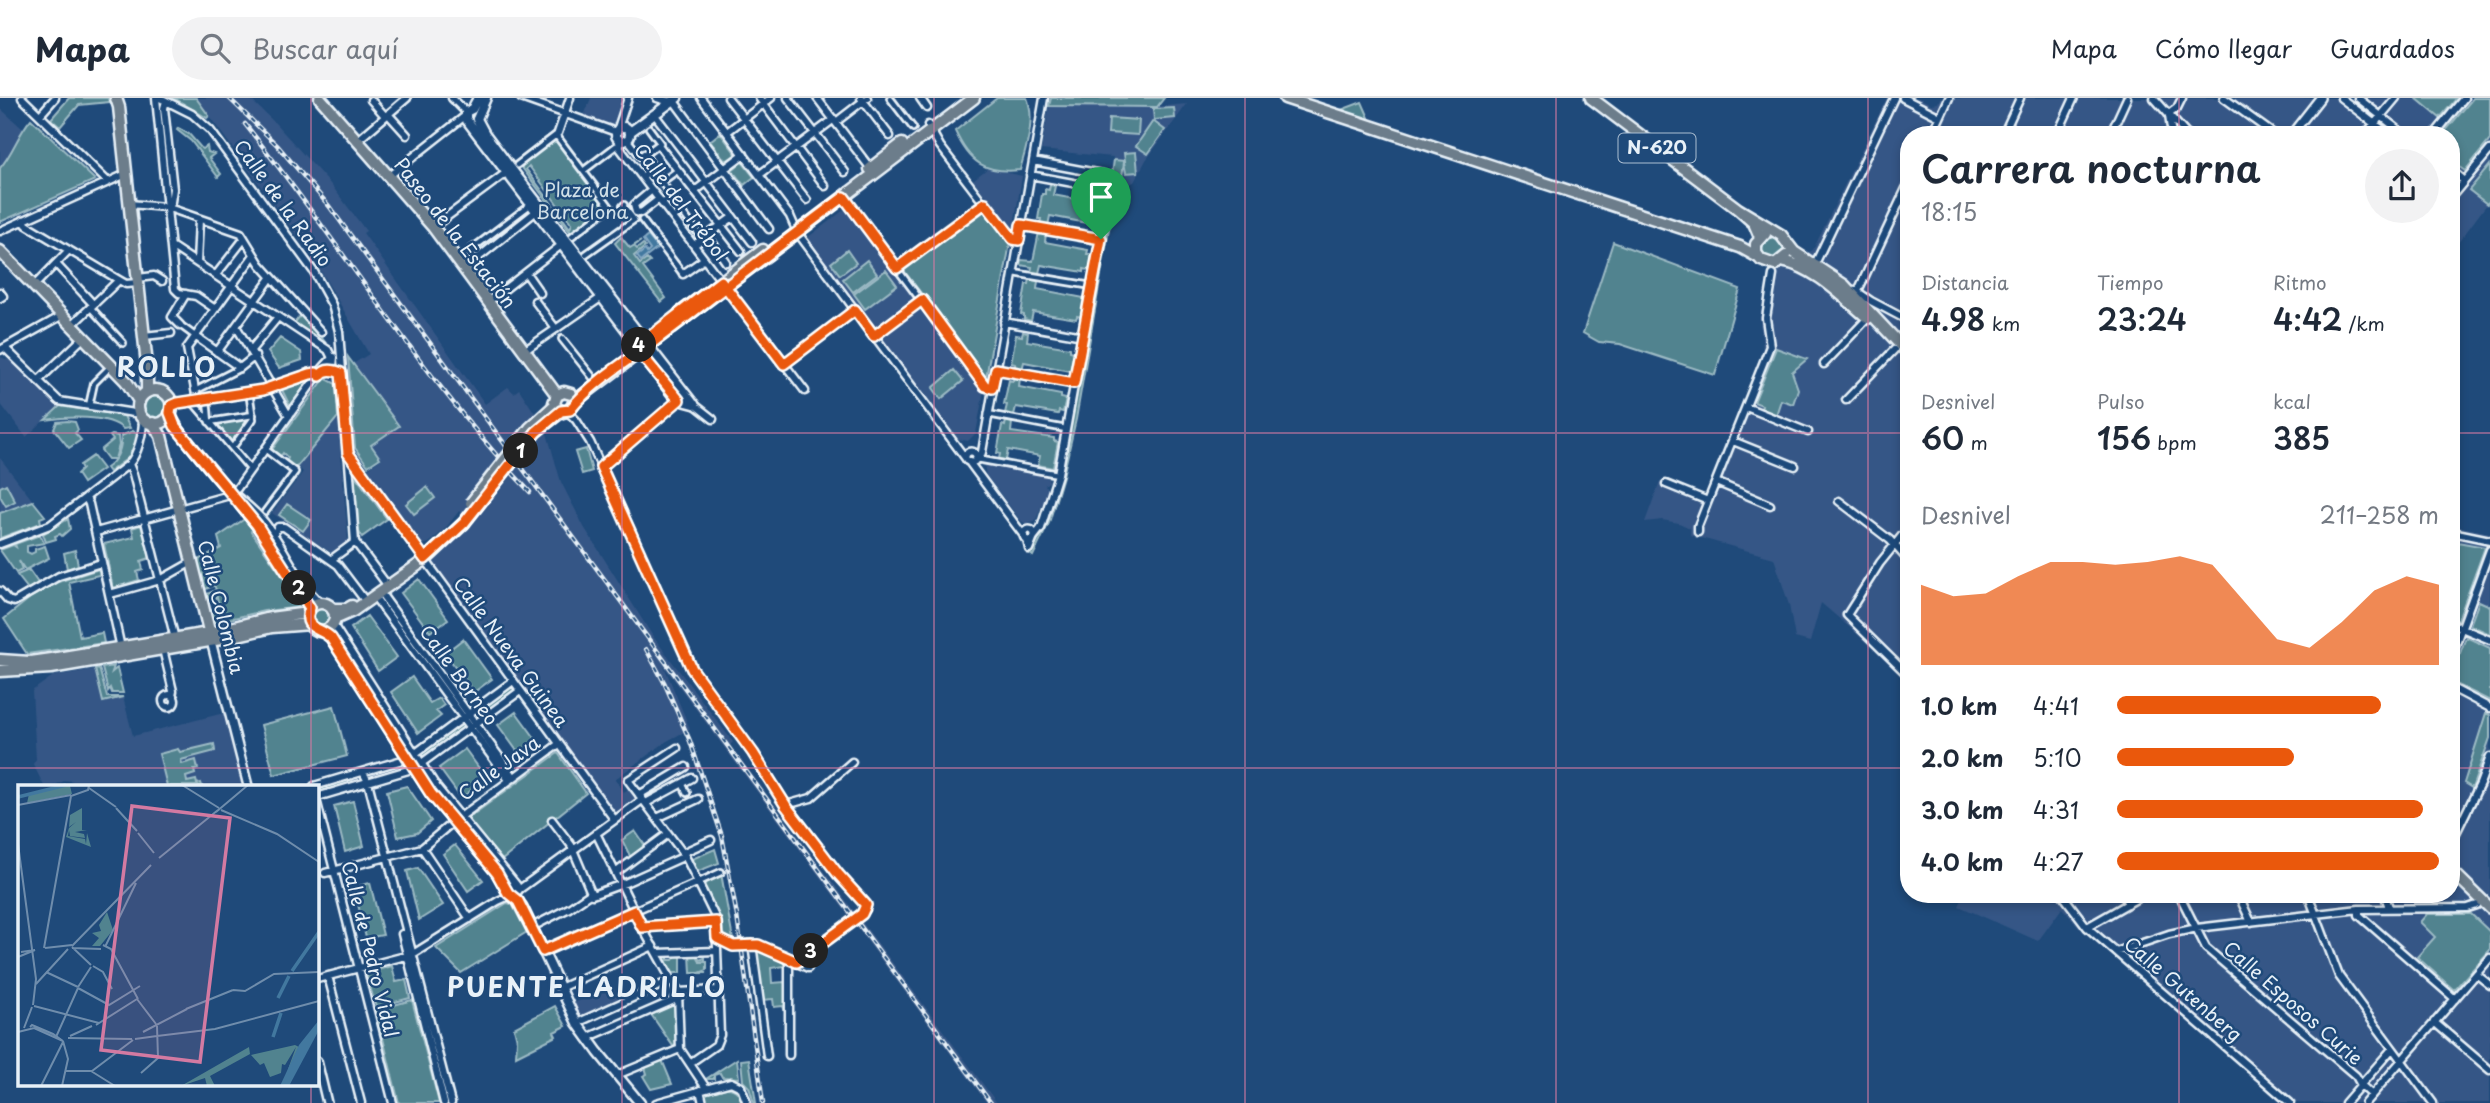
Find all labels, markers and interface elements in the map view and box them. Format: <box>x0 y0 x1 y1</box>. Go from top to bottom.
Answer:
search box <box>172 17 662 80</box>
text: Mapa <box>35 23 130 73</box>
icon: search <box>196 29 234 67</box>
text: Buscar aquí <box>252 29 398 68</box>
text: Mapa <box>2051 30 2117 66</box>
text: Cómo llegar <box>2155 30 2292 66</box>
text: Guardados <box>2330 30 2455 66</box>
street label: Calle de la Radio <box>228 133 340 272</box>
road number: N-620 <box>1618 134 1696 162</box>
street label: Calle del Trébol <box>628 136 736 266</box>
text: Carrera nocturna <box>1921 139 2261 196</box>
button: share <box>2365 149 2439 223</box>
street label: Paseo de la Estación <box>388 151 524 314</box>
pin <box>1071 167 1131 239</box>
park label: Plaza de Barcelona <box>536 175 629 225</box>
icon: arrive <box>1082 178 1120 216</box>
text: 18:15 <box>1921 194 1977 229</box>
text: Distancia <box>1921 268 2009 296</box>
text: Tiempo <box>2097 268 2164 296</box>
text: Ritmo <box>2273 268 2327 296</box>
text: 4.98 <box>1921 296 1986 341</box>
text: 23:24 <box>2097 296 2187 341</box>
text: 4:42 <box>2273 296 2342 341</box>
text: km <box>1986 309 2020 337</box>
text: /km <box>2342 309 2385 337</box>
pin: 4 <box>622 328 656 362</box>
text: 4 <box>632 330 645 358</box>
district label: ROLLO <box>117 347 217 386</box>
text: Desnivel <box>1921 387 1995 415</box>
text: Pulso <box>2097 387 2145 415</box>
text: kcal <box>2273 387 2311 415</box>
text: 60 <box>1921 415 1964 460</box>
text: 156 <box>2097 415 2151 460</box>
text: 385 <box>2273 415 2330 460</box>
text: m <box>1964 428 1988 456</box>
text: bpm <box>2151 428 2197 456</box>
pin: 1 <box>504 434 538 468</box>
text: 1 <box>516 436 525 464</box>
text: Desnivel <box>1921 497 2011 532</box>
text: 211–258 m <box>2320 497 2439 532</box>
street label: Calle Colombia <box>192 537 252 677</box>
pin: 2 <box>282 570 316 606</box>
street label: Calle Nueva Guinea <box>447 570 576 733</box>
text: 2 <box>292 573 305 601</box>
street label: Calle Borneo <box>414 618 506 730</box>
text: 1.0 km <box>1921 688 1998 723</box>
text: 4:41 <box>2033 688 2079 723</box>
street label: Calle Java <box>452 728 545 807</box>
text: 2.0 km <box>1921 740 2003 775</box>
text: 5:10 <box>2033 740 2081 775</box>
inset map <box>18 785 318 1086</box>
text: 3.0 km <box>1921 792 2003 827</box>
text: 4:31 <box>2033 792 2079 827</box>
text: 4.0 km <box>1921 844 2004 879</box>
text: 4:27 <box>2033 844 2084 879</box>
street label: Calle de Pedro Vidal <box>336 858 406 1040</box>
street label: Calle Gutenberg <box>2119 929 2249 1047</box>
pin: 3 <box>794 934 828 968</box>
street label: Calle Esposos Curie <box>2218 934 2370 1071</box>
text: 3 <box>804 936 817 964</box>
district label: PUENTE LADRILLO <box>447 967 727 1006</box>

